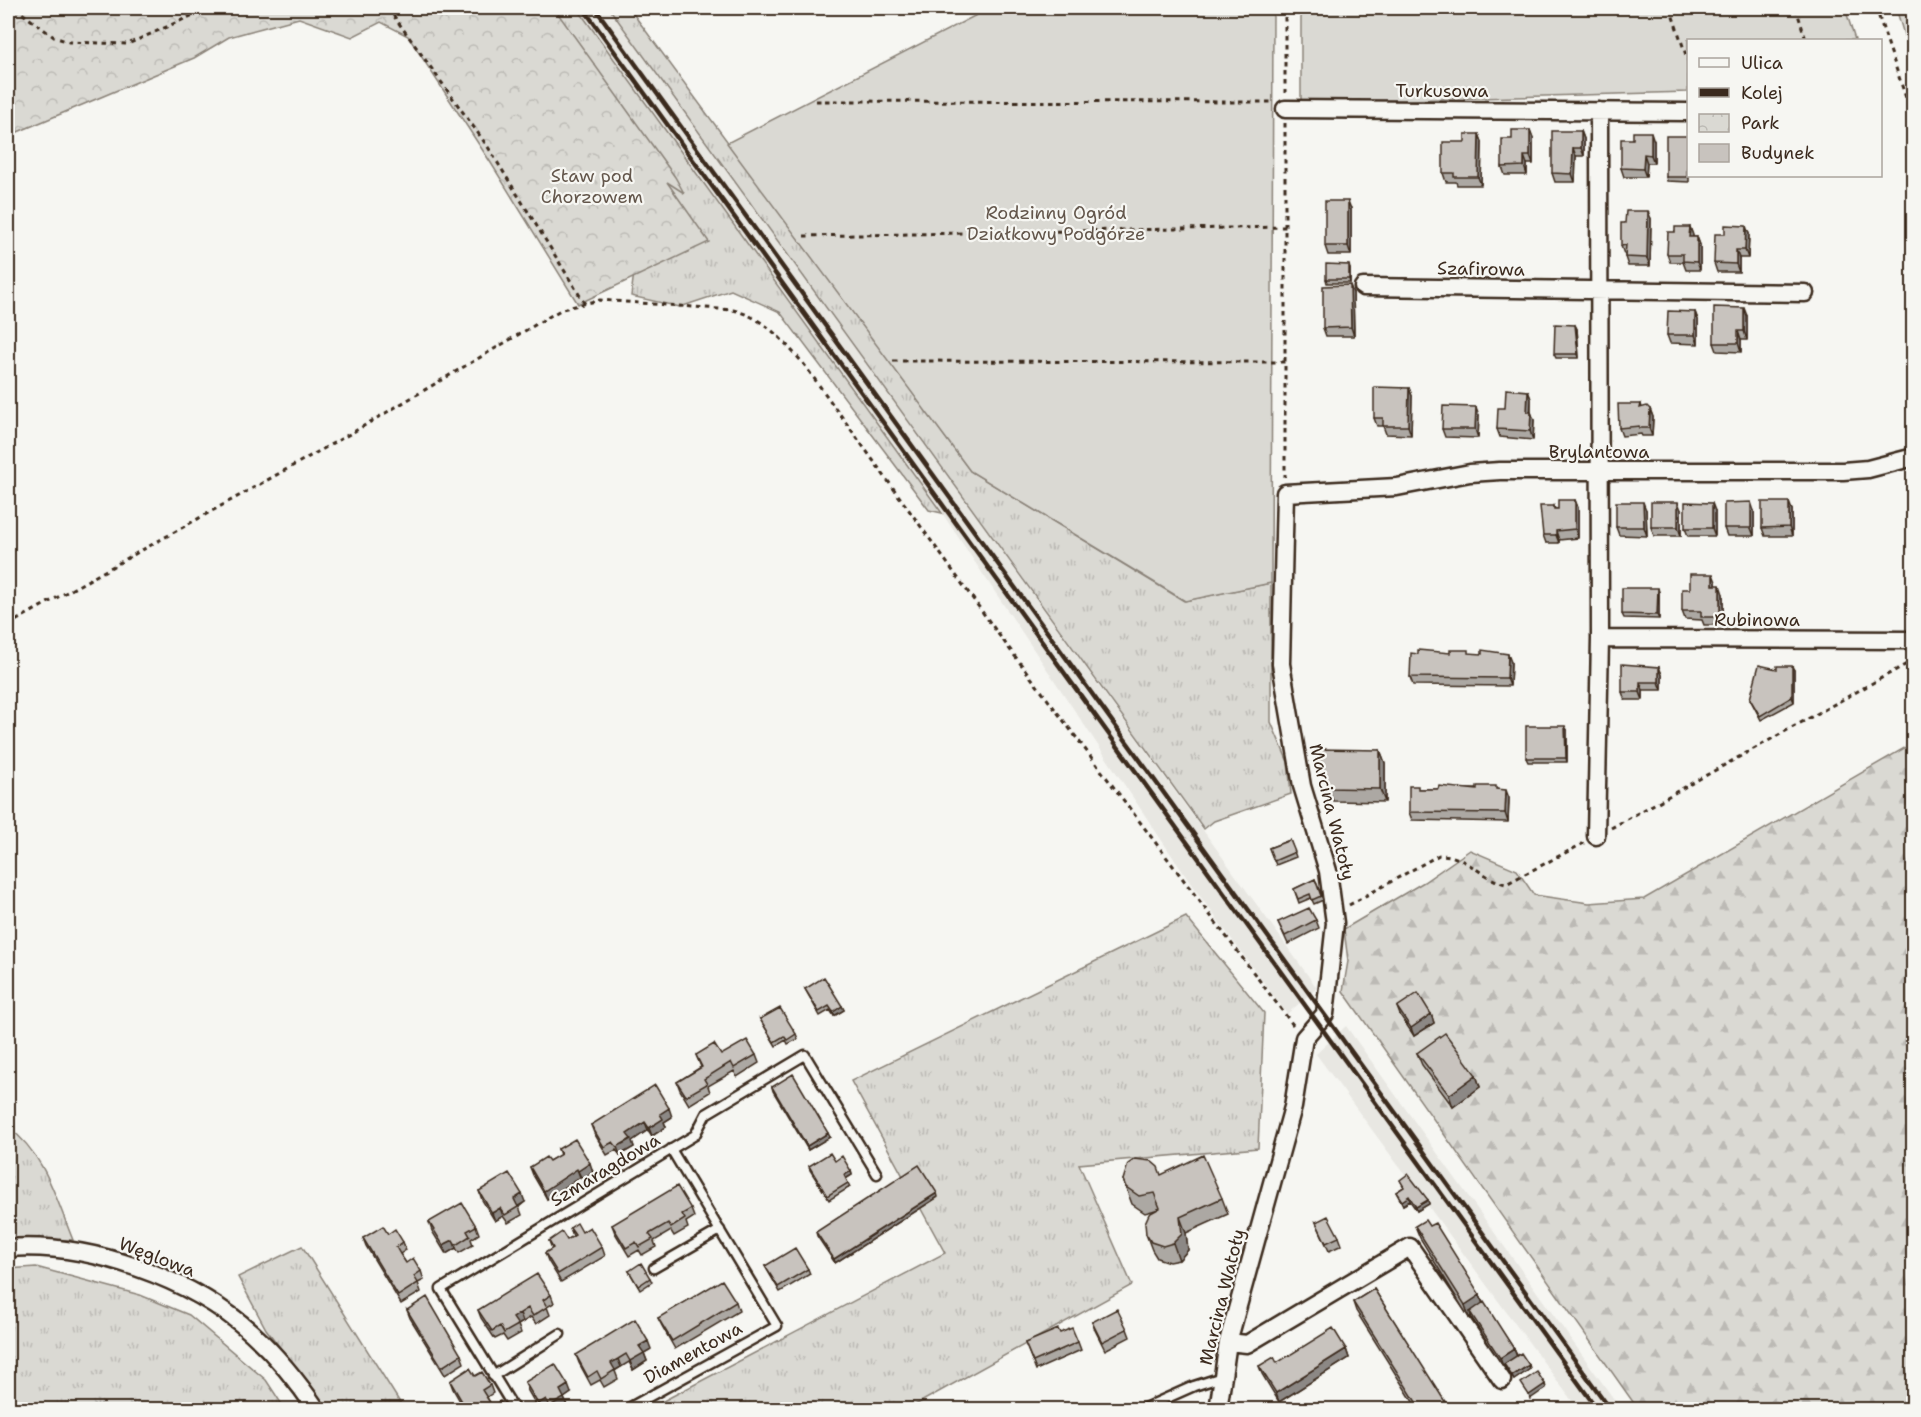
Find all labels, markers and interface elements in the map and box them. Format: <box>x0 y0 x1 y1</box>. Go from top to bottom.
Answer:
legend <box>1687 39 1882 177</box>
text: Ulica <box>1741 51 1783 75</box>
street label: Turkusowa <box>1395 79 1489 103</box>
text: Kolej <box>1741 81 1783 105</box>
text: Park <box>1741 111 1780 135</box>
text: Budynek <box>1741 141 1815 165</box>
park label: Staw pod Chorzowem <box>541 164 643 209</box>
park label: Rodzinny Ogród Działkowy Podgórze <box>967 201 1145 246</box>
street label: Szafirowa <box>1437 256 1525 282</box>
street label: Brylantowa <box>1549 440 1649 464</box>
street label: Rubinowa <box>1714 608 1800 632</box>
street label: Marcina Watoły <box>1303 741 1361 883</box>
street label: Szmaragdowa <box>546 1128 664 1212</box>
street label: Marcina Watoły <box>1193 1226 1251 1368</box>
street label: Węglowa <box>115 1231 199 1283</box>
street label: Diamentowa <box>640 1316 746 1390</box>

